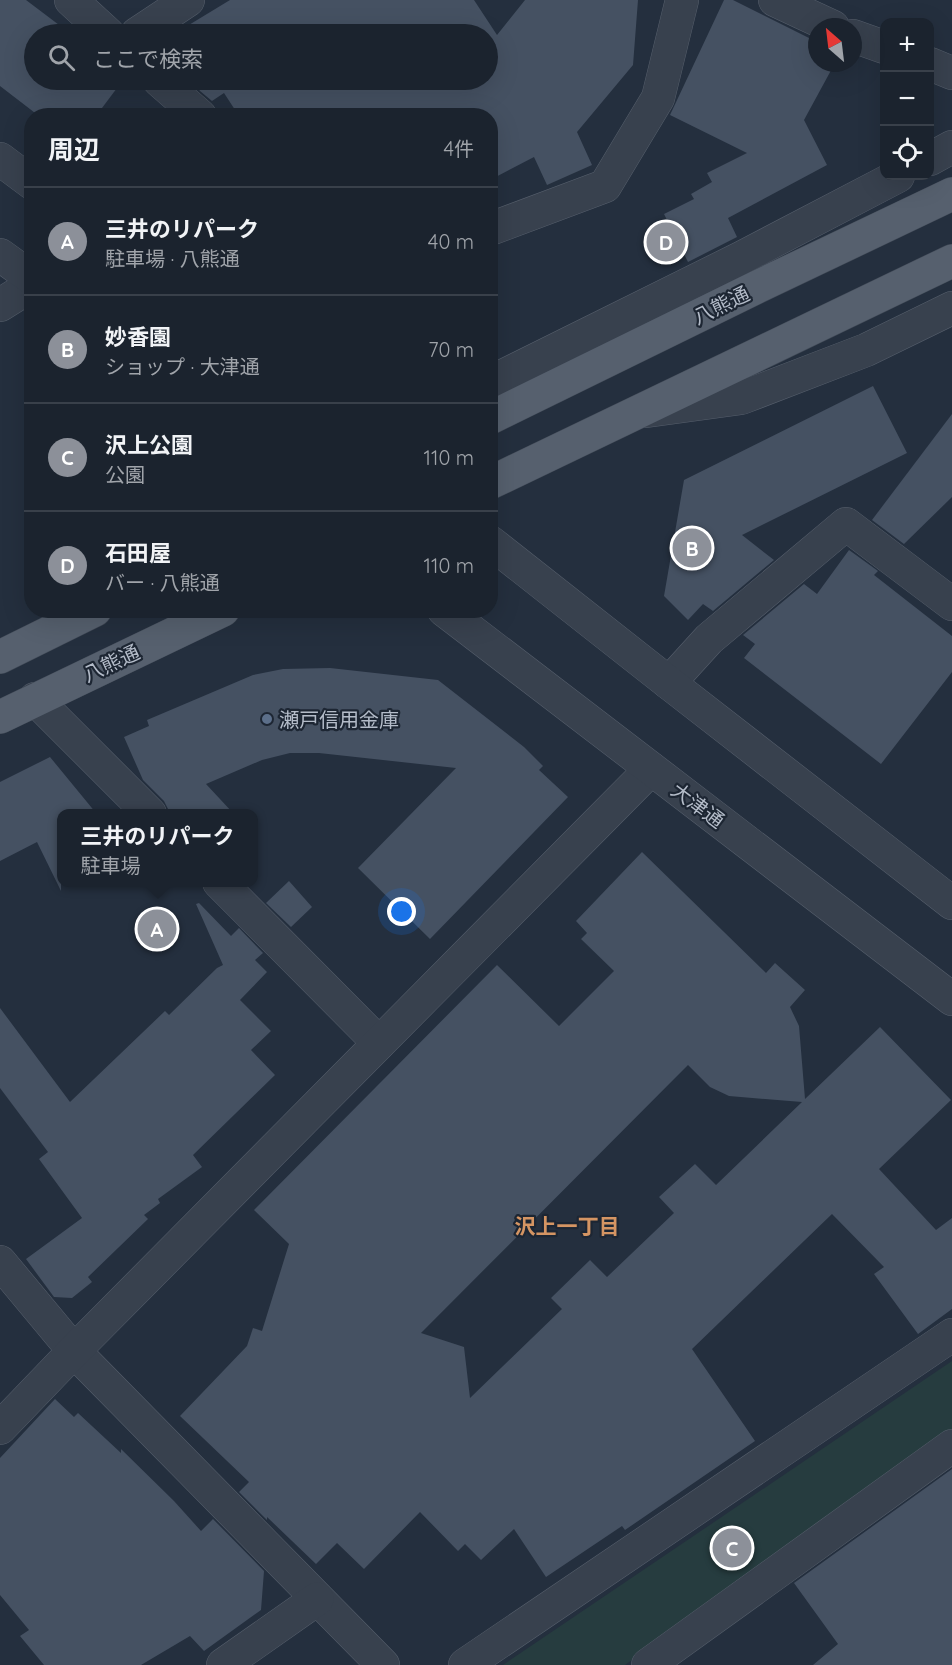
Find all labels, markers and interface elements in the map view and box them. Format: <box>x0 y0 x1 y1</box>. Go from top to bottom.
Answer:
north arrow <box>808 18 862 72</box>
map controls <box>880 18 934 180</box>
button: + <box>880 18 934 72</box>
search box <box>24 24 498 90</box>
icon: search <box>45 41 78 74</box>
text: ここで検索 <box>93 45 203 73</box>
button: − <box>880 72 934 126</box>
button: locate <box>880 126 934 180</box>
text: 周辺 <box>48 133 100 166</box>
text: 4件 <box>443 136 474 161</box>
text: 三井のリパーク <box>105 215 259 243</box>
pin: D <box>646 220 686 264</box>
text: A <box>61 229 74 254</box>
text: 40 m <box>428 229 474 254</box>
text: 駐車場 · 八熊通 <box>105 246 240 271</box>
street label: 八熊通 <box>689 281 753 329</box>
text: 妙香園 <box>105 323 171 351</box>
text: B <box>61 337 74 362</box>
text: 70 m <box>428 337 474 362</box>
text: ショップ · 大津通 <box>105 354 260 379</box>
text: 沢上公園 <box>105 431 193 459</box>
text: C <box>61 445 74 470</box>
text: 110 m <box>424 445 474 470</box>
text: 公園 <box>105 462 145 487</box>
pin: B <box>672 526 712 570</box>
text: 石田屋 <box>105 539 171 567</box>
text: D <box>60 553 75 578</box>
text: 110 m <box>424 553 474 578</box>
text: バー · 八熊通 <box>105 570 220 595</box>
street label: 八熊通 <box>79 639 143 687</box>
place label: 瀬戸信用金庫 <box>279 707 399 732</box>
marker: 瀬戸信用金庫 <box>260 712 274 726</box>
street label: 大津通 <box>667 777 729 833</box>
popup <box>57 809 258 887</box>
text: 三井のリパーク <box>80 822 235 850</box>
text: 駐車場 <box>80 853 140 878</box>
your location <box>387 897 416 926</box>
pin: A <box>138 906 176 952</box>
district label: 沢上一丁目 <box>515 1213 620 1239</box>
pin: C <box>712 1526 752 1570</box>

